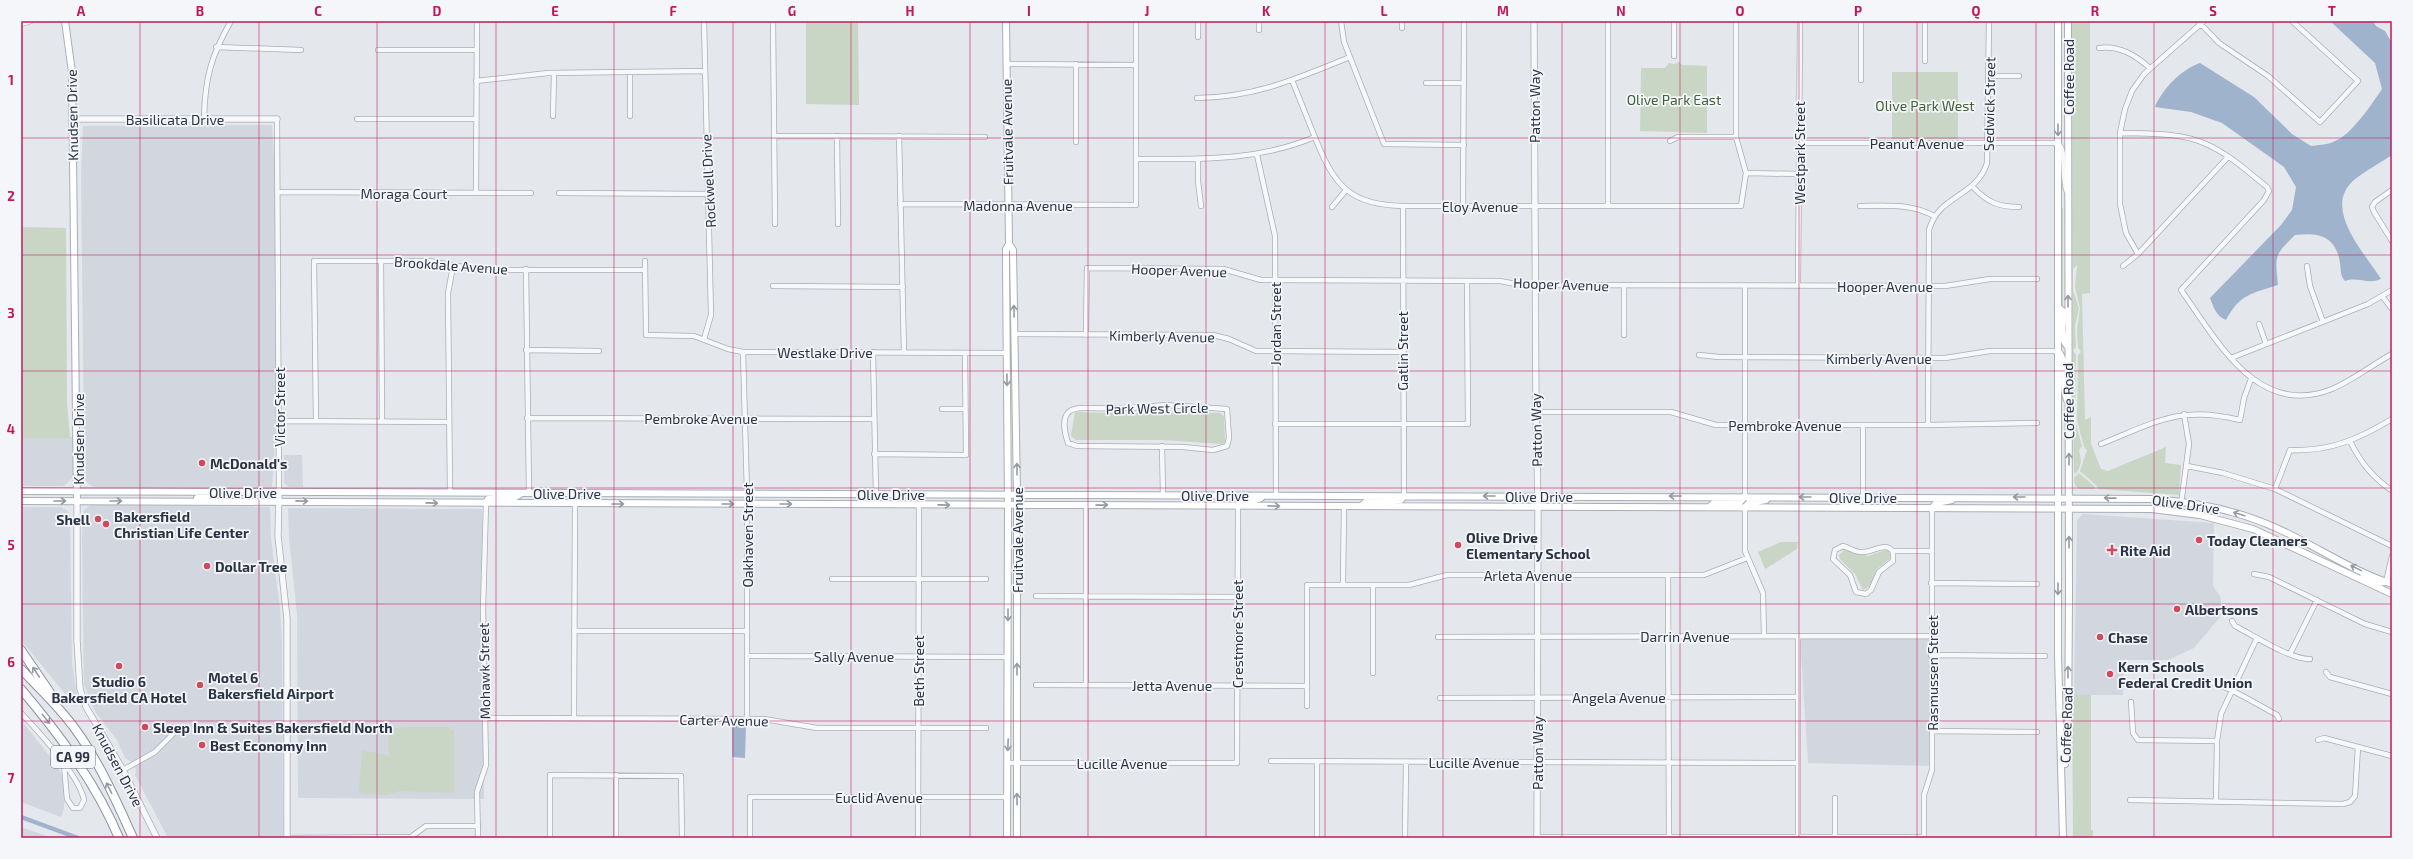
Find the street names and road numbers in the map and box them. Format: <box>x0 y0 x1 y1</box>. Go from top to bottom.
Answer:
street label: Coffee Road <box>2060 39 2077 115</box>
street label: Sedwick Street <box>1980 57 1998 151</box>
street label: Knudsen Drive <box>63 69 81 161</box>
street label: Patton Way <box>1526 69 1543 143</box>
street label: Fruitvale Avenue <box>998 79 1016 185</box>
street label: Westpark Street <box>1791 101 1808 205</box>
street label: Basilicata Drive <box>126 111 224 128</box>
street label: Rockwell Drive <box>697 134 719 228</box>
street label: Peanut Avenue <box>1870 135 1964 152</box>
street label: Moraga Court <box>361 185 447 202</box>
street label: Madonna Avenue <box>963 197 1073 214</box>
street label: Eloy Avenue <box>1442 198 1518 215</box>
street label: Brookdale Avenue <box>394 253 508 277</box>
street label: Hooper Avenue <box>1131 260 1227 280</box>
street label: Hooper Avenue <box>1513 274 1609 294</box>
street label: Hooper Avenue <box>1837 278 1933 295</box>
street label: Jordan Street <box>1267 282 1284 366</box>
street label: Gatlin Street <box>1394 311 1411 391</box>
street label: Kimberly Avenue <box>1109 327 1215 345</box>
street label: Westlake Drive <box>777 344 873 361</box>
street label: Kimberly Avenue <box>1826 350 1932 367</box>
street label: Coffee Road <box>2059 363 2077 439</box>
street label: Victor Street <box>271 367 288 447</box>
street label: Patton Way <box>1527 392 1545 467</box>
street label: Knudsen Drive <box>70 393 87 485</box>
street label: Park West Circle <box>1105 399 1209 417</box>
street label: Pembroke Avenue <box>644 410 758 427</box>
street label: Pembroke Avenue <box>1728 417 1842 434</box>
street label: Oakhaven Street <box>739 483 756 588</box>
street label: Olive Drive <box>209 484 277 501</box>
street label: Olive Drive <box>533 485 601 502</box>
street label: Olive Drive <box>857 486 925 503</box>
street label: Fruitvale Avenue <box>1009 487 1026 593</box>
street label: Olive Drive <box>1181 487 1249 504</box>
street label: Olive Drive <box>1505 488 1573 505</box>
street label: Olive Drive <box>1829 489 1897 506</box>
street label: Olive Drive <box>2151 491 2221 517</box>
street label: Arleta Avenue <box>1484 567 1572 584</box>
street label: Crestmore Street <box>1229 580 1246 688</box>
street label: Rasmussen Street <box>1924 615 1941 731</box>
street label: Mohawk Street <box>475 623 493 719</box>
street label: Darrin Avenue <box>1640 628 1730 645</box>
street label: Beth Street <box>910 635 927 707</box>
street label: Sally Avenue <box>814 648 894 665</box>
street label: Jetta Avenue <box>1132 677 1212 694</box>
street label: Coffee Road <box>2056 687 2076 763</box>
street label: Angela Avenue <box>1572 689 1666 706</box>
street label: Carter Avenue <box>679 711 769 729</box>
street label: Patton Way <box>1529 716 1546 790</box>
street label: Knudsen Drive <box>89 721 147 809</box>
road number: CA 99 <box>51 746 95 768</box>
street label: Lucille Avenue <box>1428 754 1520 771</box>
street label: Lucille Avenue <box>1076 755 1168 772</box>
street label: Euclid Avenue <box>835 789 923 806</box>

